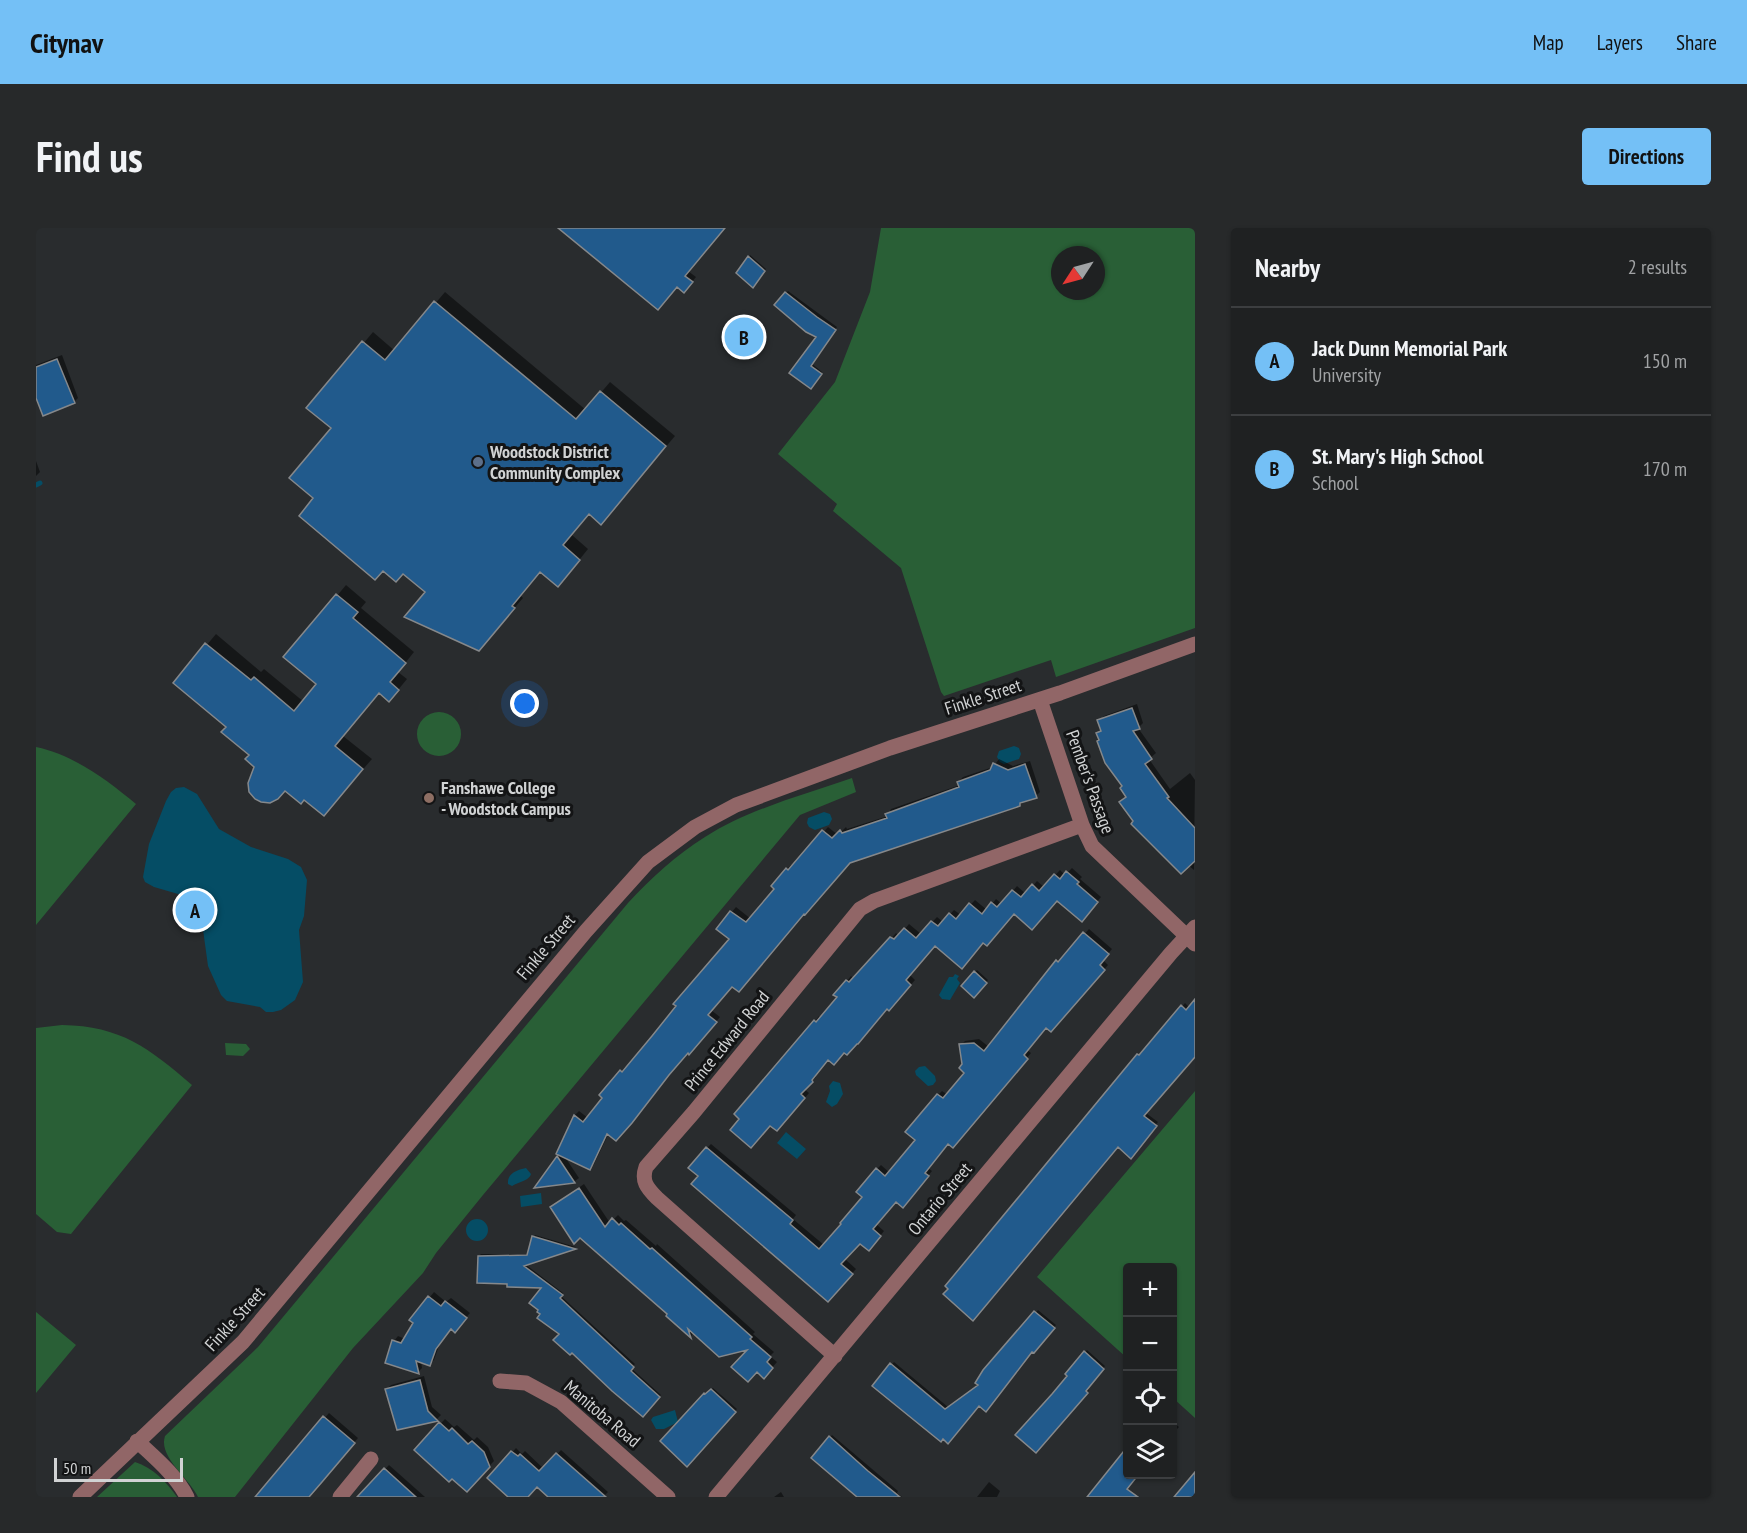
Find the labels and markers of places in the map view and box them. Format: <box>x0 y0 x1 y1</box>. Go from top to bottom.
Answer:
pin: B <box>724 314 764 360</box>
place label: Woodstock District Community Complex <box>489 440 620 484</box>
marker: Woodstock District Community Complex <box>471 455 485 469</box>
place label: Fanshawe College - Woodstock Campus <box>441 776 571 820</box>
marker: Fanshawe College - Woodstock Campus <box>422 791 436 805</box>
pin: A <box>176 888 214 932</box>

